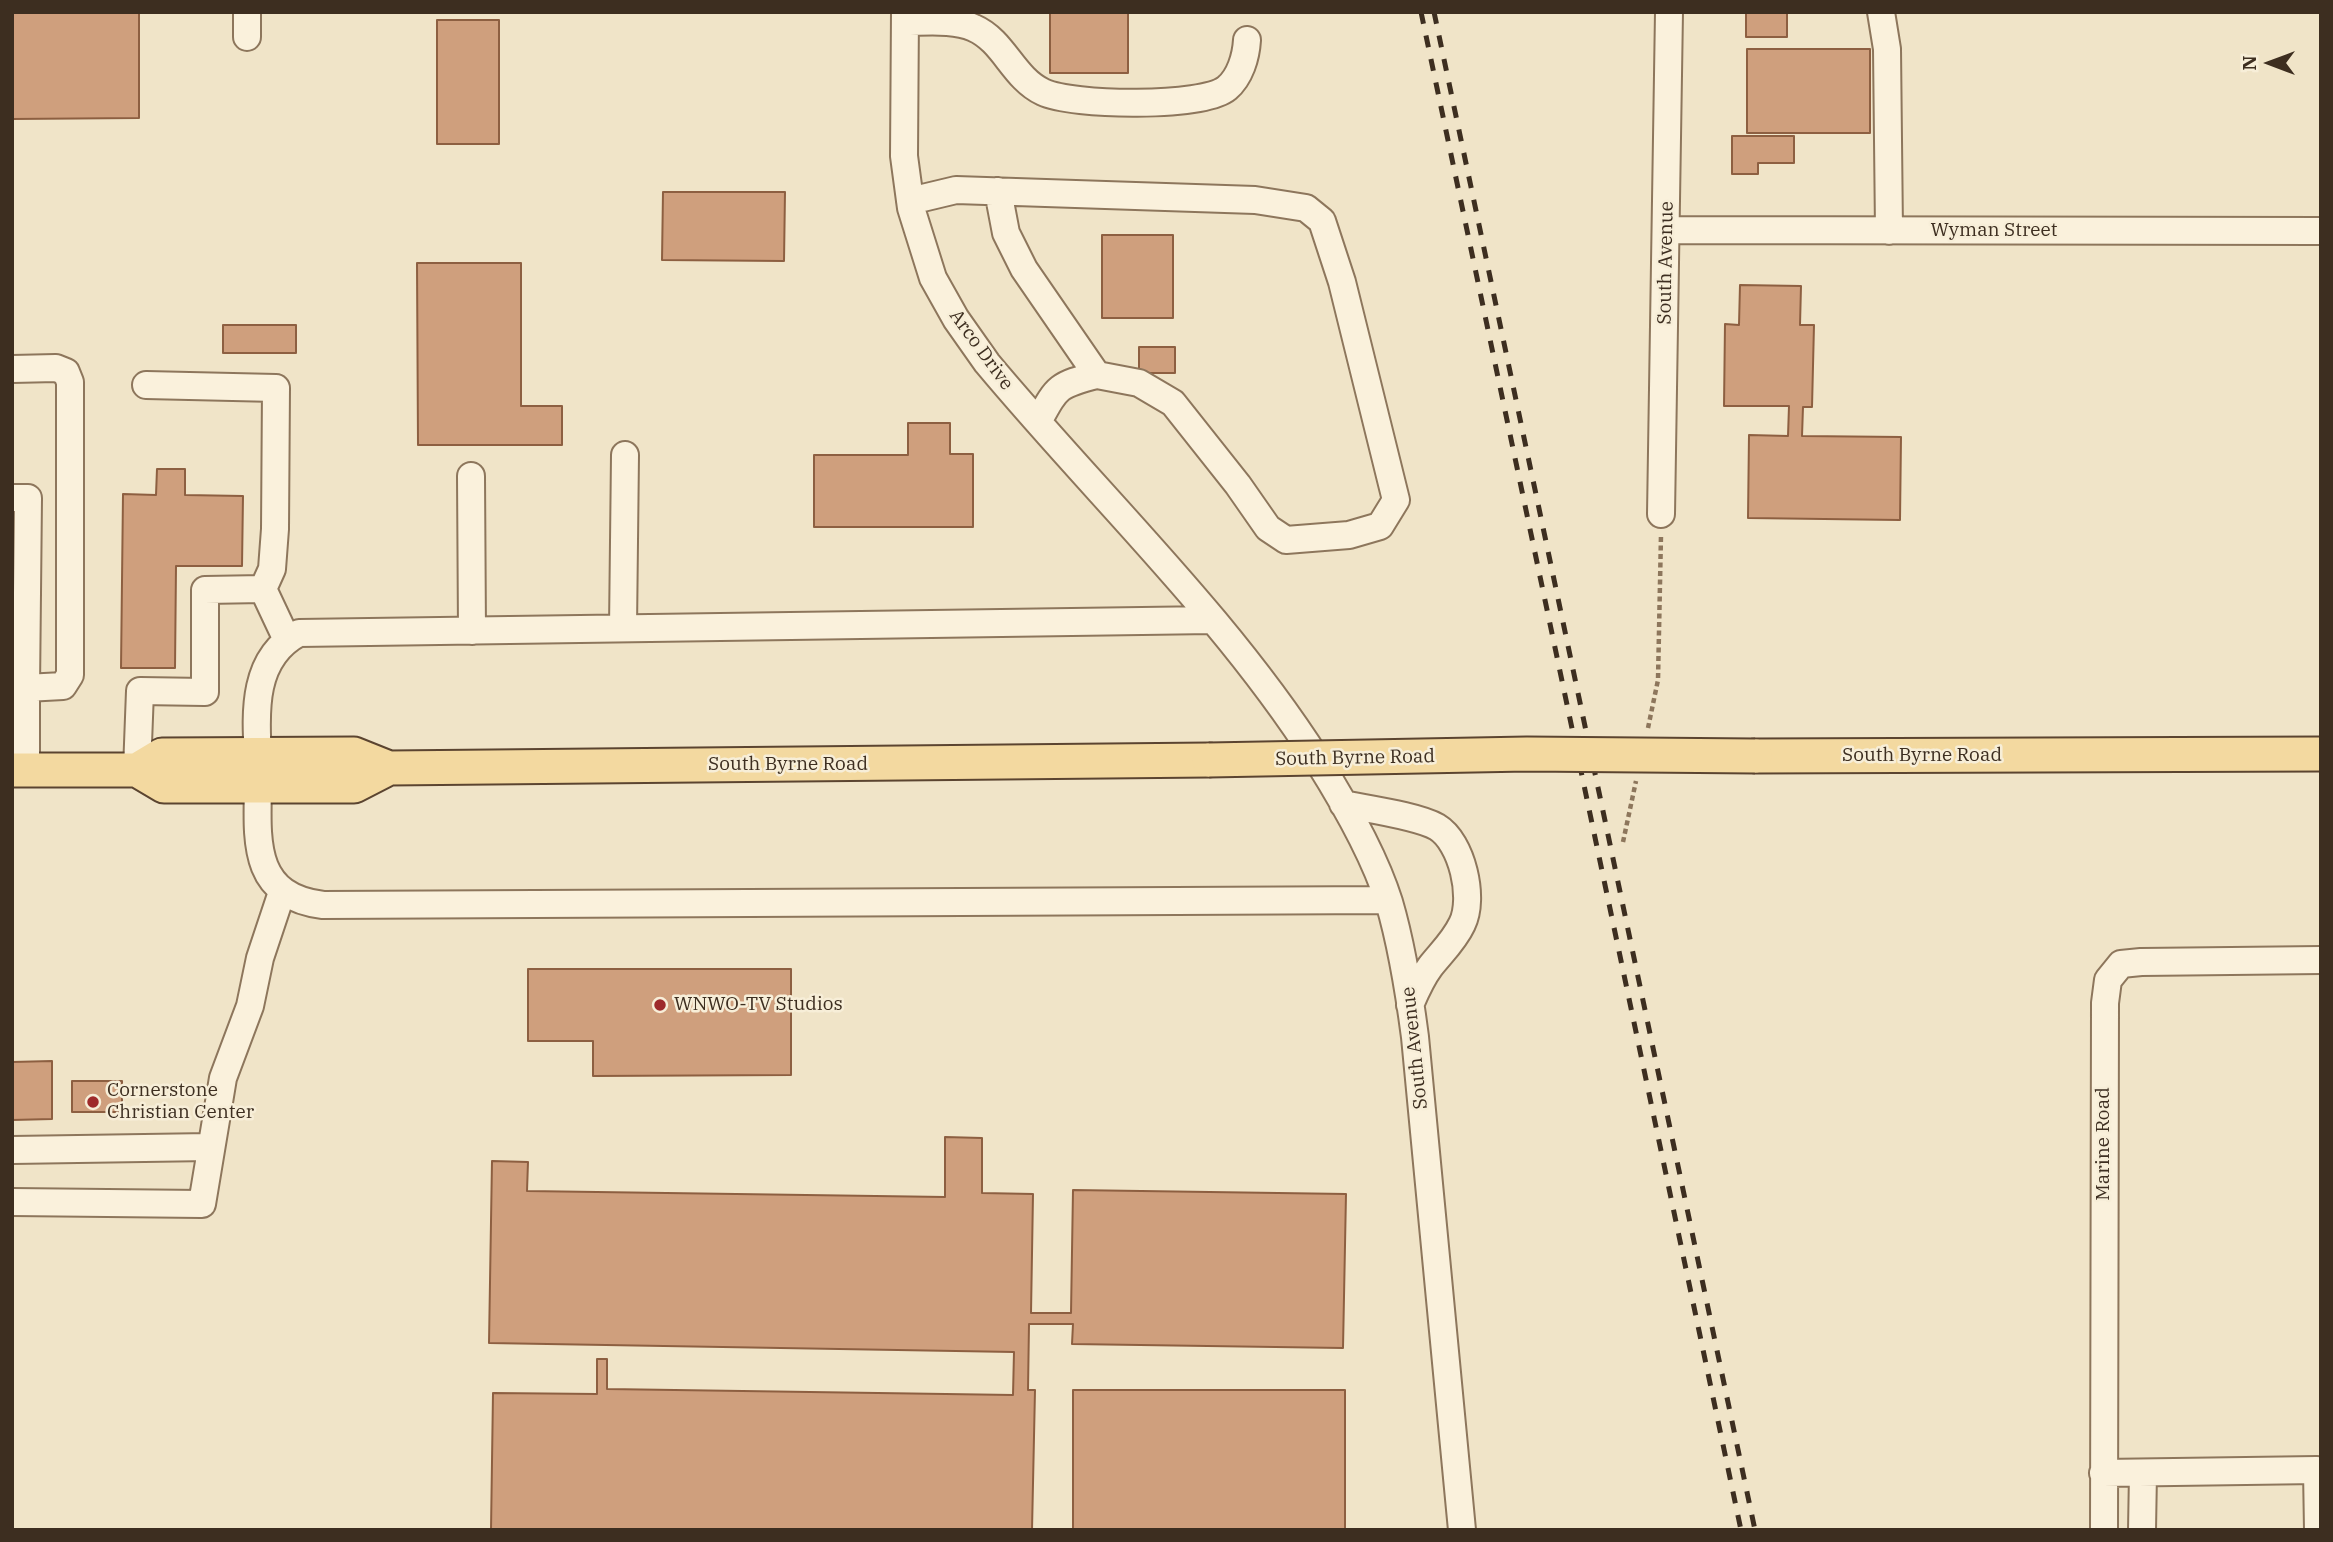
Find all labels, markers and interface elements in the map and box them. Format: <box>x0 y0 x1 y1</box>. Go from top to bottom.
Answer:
north arrow <box>2235 28 2305 98</box>
text: N <box>2237 55 2261 71</box>
street label: South Avenue <box>1654 201 1678 325</box>
street label: Wyman Street <box>1931 220 2057 242</box>
street label: Arco Drive <box>944 305 1018 395</box>
street label: South Byrne Road <box>1275 745 1435 771</box>
street label: South Byrne Road <box>1842 745 2002 767</box>
street label: South Byrne Road <box>708 754 868 776</box>
street label: South Avenue <box>1397 985 1433 1111</box>
place label: WNWO-TV Studios <box>674 994 843 1016</box>
marker: WNWO-TV Studios <box>652 997 668 1013</box>
place label: Cornerstone Christian Center <box>107 1080 254 1124</box>
street label: Marine Road <box>2093 1087 2115 1201</box>
marker: Cornerstone Christian Center <box>85 1094 101 1110</box>

